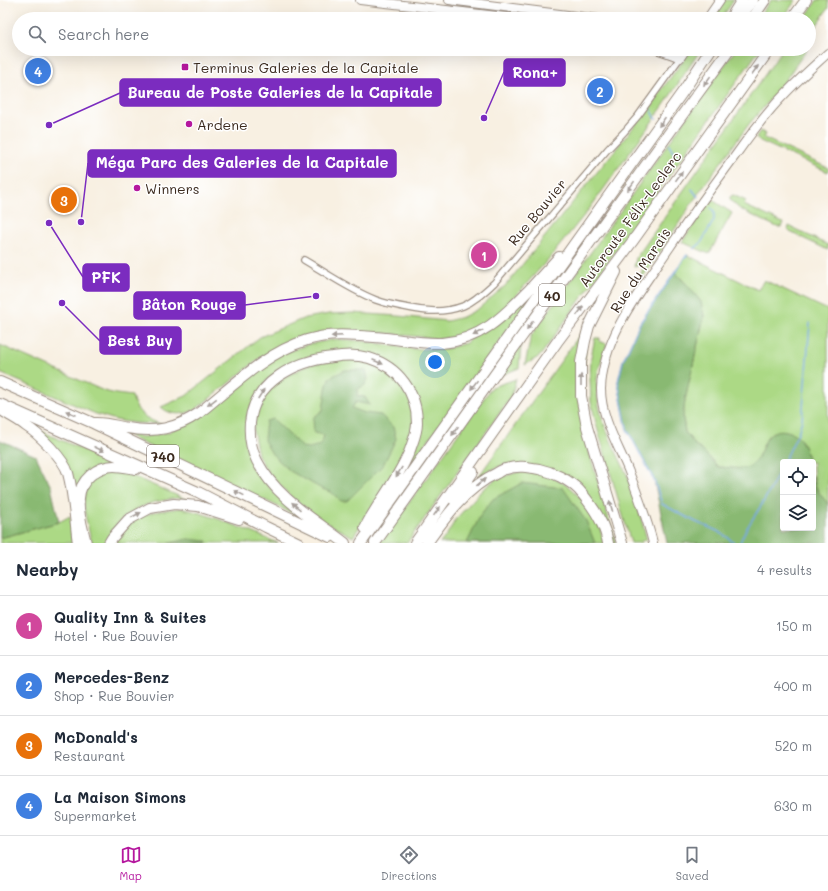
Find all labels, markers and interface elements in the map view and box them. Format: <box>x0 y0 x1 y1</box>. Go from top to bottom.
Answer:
search box <box>12 12 816 56</box>
icon: search <box>26 23 48 45</box>
text: Search here <box>58 24 149 44</box>
pin: 4 <box>25 56 51 86</box>
place label: Terminus Galeries de la Capitale <box>193 58 419 77</box>
callout: Rona+ <box>504 59 565 86</box>
marker: Terminus Galeries de la Capitale <box>180 62 190 72</box>
text: Rona+ <box>512 62 558 82</box>
one-way arrow <box>751 65 759 76</box>
one-way arrow <box>703 75 711 86</box>
pin: 2 <box>587 76 613 106</box>
callout: Bureau de Poste Galeries de la Capitale <box>120 79 441 106</box>
text: Bureau de Poste Galeries de la Capitale <box>127 82 433 102</box>
place label: Ardene <box>197 115 248 134</box>
one-way arrow <box>658 116 666 127</box>
marker: Ardene <box>184 119 194 129</box>
street label: Autoroute Félix-Leclerc <box>574 147 686 291</box>
callout: Méga Parc des Galeries de la Capitale <box>88 150 396 177</box>
text: Méga Parc des Galeries de la Capitale <box>96 152 388 172</box>
one-way arrow <box>675 171 683 181</box>
street label: Rue Bouvier <box>503 175 571 249</box>
place label: Winners <box>145 179 200 198</box>
one-way arrow <box>627 181 635 191</box>
marker: Winners <box>132 183 142 193</box>
pin: 3 <box>51 185 77 215</box>
street label: Rue du Marais <box>605 224 675 316</box>
pin: 1 <box>471 240 497 270</box>
callout: PFK <box>83 264 129 291</box>
text: PFK <box>91 267 121 287</box>
road number: 40 <box>539 284 565 306</box>
callout: Bâton Rouge <box>134 292 245 319</box>
text: Bâton Rouge <box>141 294 237 314</box>
one-way arrow <box>576 306 584 317</box>
one-way arrow <box>526 320 534 331</box>
callout: Best Buy <box>100 327 181 354</box>
one-way arrow <box>473 329 484 336</box>
text: Best Buy <box>107 330 173 350</box>
one-way arrow <box>331 332 343 339</box>
your location <box>425 352 445 372</box>
one-way arrow <box>372 359 384 365</box>
one-way arrow <box>578 373 584 386</box>
one-way arrow <box>470 380 478 391</box>
one-way arrow <box>257 389 265 399</box>
one-way arrow <box>207 398 218 406</box>
one-way arrow <box>65 410 77 416</box>
one-way arrow <box>451 426 459 436</box>
road number: 740 <box>147 445 179 467</box>
one-way arrow <box>94 446 105 452</box>
map controls <box>780 459 816 531</box>
button: locate <box>780 459 816 495</box>
one-way arrow <box>396 466 403 478</box>
one-way arrow <box>476 478 487 486</box>
one-way arrow <box>233 490 245 496</box>
button: layers <box>780 495 816 531</box>
one-way arrow <box>608 499 614 511</box>
one-way arrow <box>291 502 300 511</box>
one-way arrow <box>433 506 441 516</box>
one-way arrow <box>130 512 141 519</box>
text: Nearby <box>16 558 78 580</box>
text: 4 results <box>757 561 812 578</box>
text: Quality Inn & Suites <box>54 607 206 627</box>
text: 1 <box>26 617 32 634</box>
text: 150 m <box>776 617 812 634</box>
text: Hotel · Rue Bouvier <box>54 627 178 644</box>
text: Mercedes-Benz <box>54 667 169 687</box>
text: 2 <box>25 677 33 694</box>
text: 400 m <box>774 677 812 694</box>
text: Shop · Rue Bouvier <box>54 687 174 704</box>
text: McDonald's <box>54 727 138 747</box>
text: 3 <box>25 737 33 754</box>
text: 520 m <box>775 737 812 754</box>
text: Restaurant <box>54 747 125 764</box>
text: La Maison Simons <box>54 787 186 807</box>
text: 4 <box>25 797 33 814</box>
text: 630 m <box>774 797 812 814</box>
text: Supermarket <box>54 807 137 824</box>
tab: Map <box>120 844 142 883</box>
tab: Directions <box>381 844 437 883</box>
tab: Saved <box>676 844 708 883</box>

